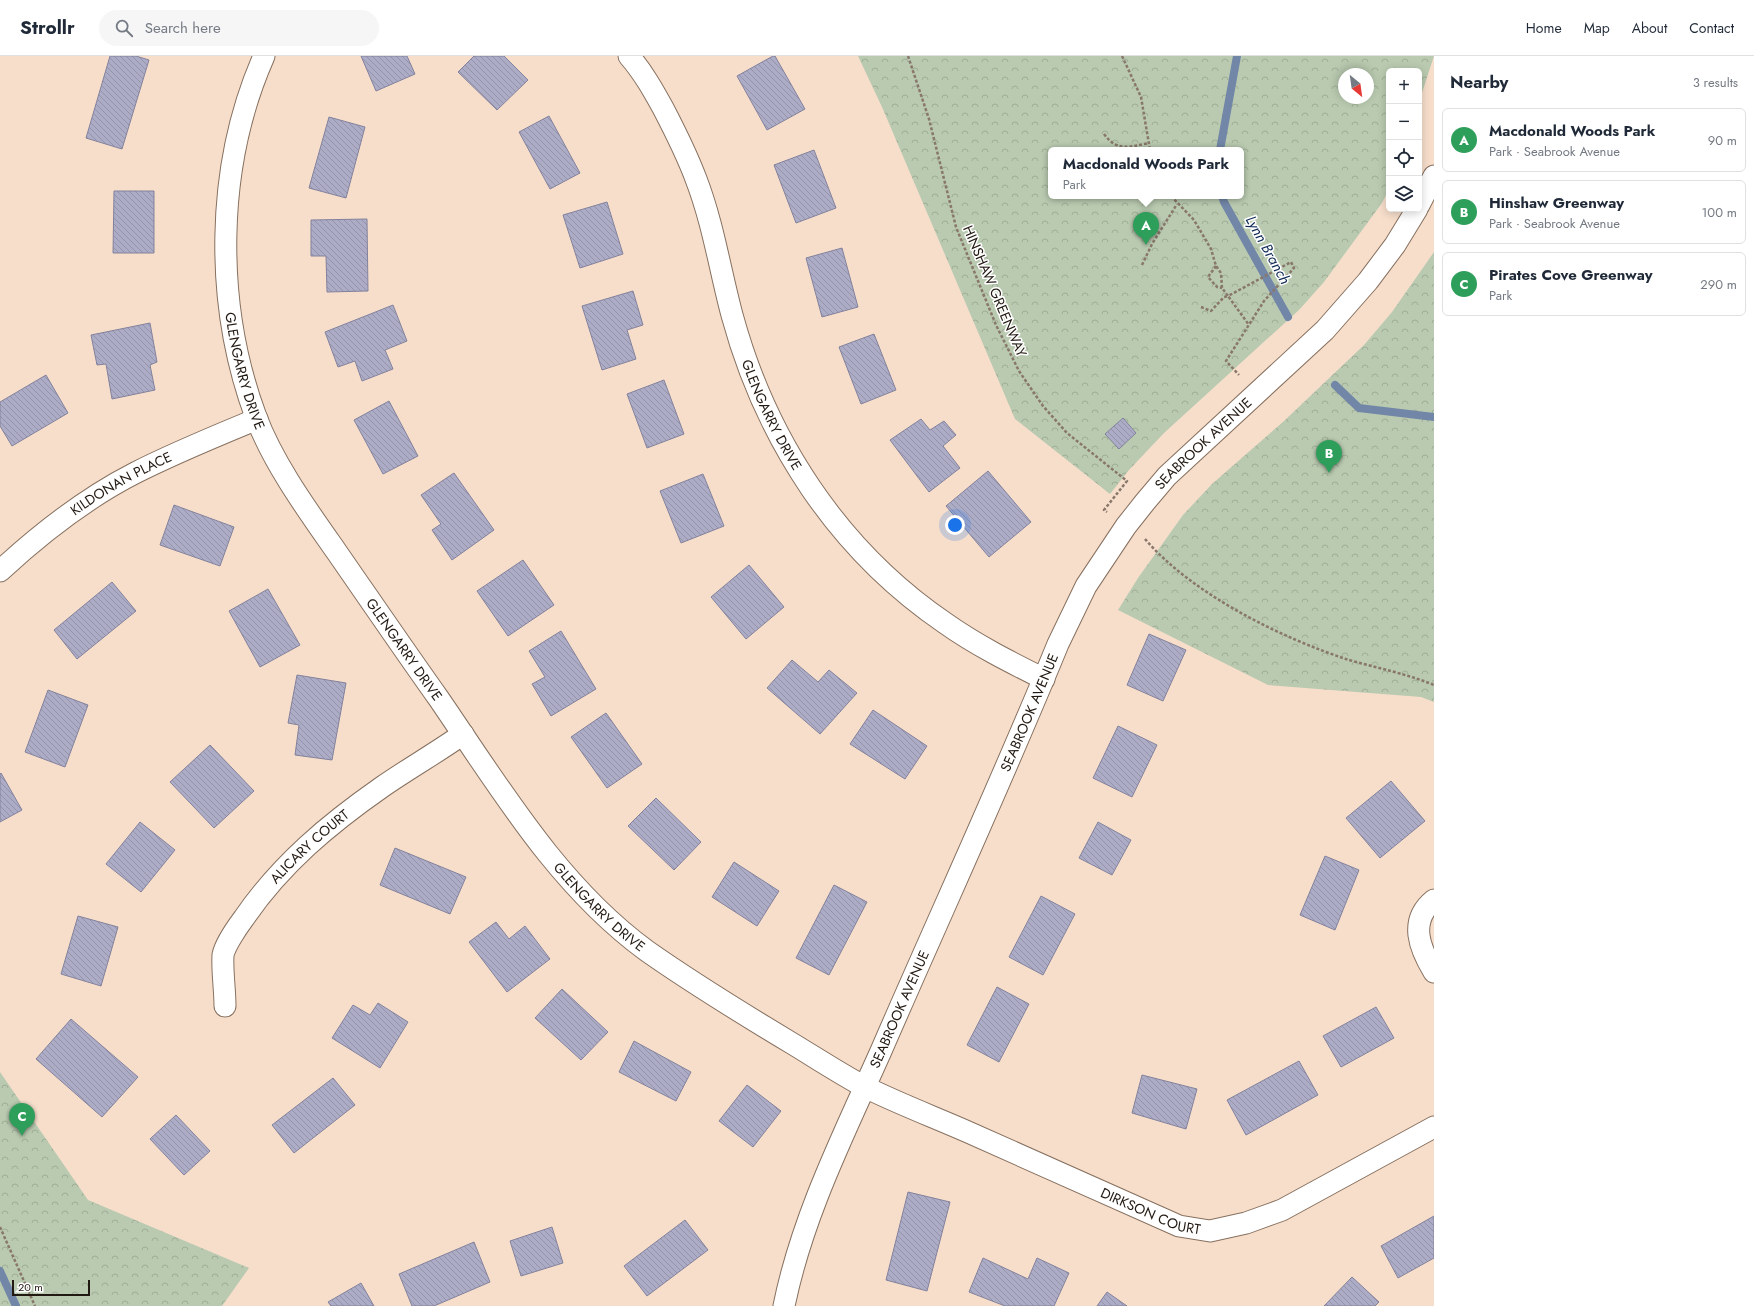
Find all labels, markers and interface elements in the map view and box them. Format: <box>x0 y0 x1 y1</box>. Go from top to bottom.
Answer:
search box <box>99 10 379 46</box>
text: Strollr <box>20 14 75 41</box>
icon: search <box>113 17 135 39</box>
text: Search here <box>145 17 221 39</box>
text: Home <box>1526 18 1562 38</box>
text: Map <box>1584 18 1610 38</box>
text: About <box>1632 18 1667 38</box>
text: Contact <box>1689 18 1734 38</box>
north arrow <box>1338 68 1374 104</box>
map controls <box>1386 68 1422 212</box>
button: + <box>1386 68 1422 104</box>
text: Nearby <box>1450 70 1508 94</box>
text: 3 results <box>1693 73 1738 92</box>
button: − <box>1386 104 1422 140</box>
text: Macdonald Woods Park <box>1489 120 1655 142</box>
text: A <box>1459 131 1469 150</box>
text: 90 m <box>1708 131 1737 150</box>
button: locate <box>1386 140 1422 176</box>
text: Park · Seabrook Avenue <box>1489 142 1620 161</box>
popup <box>1048 147 1244 199</box>
text: Macdonald Woods Park <box>1063 153 1229 175</box>
text: Park <box>1063 175 1086 194</box>
button: layers <box>1386 176 1422 212</box>
text: Hinshaw Greenway <box>1489 192 1624 214</box>
text: B <box>1460 203 1468 222</box>
text: 100 m <box>1702 203 1737 222</box>
pin: A <box>1133 212 1159 245</box>
water label: Lynn Branch <box>1240 212 1296 288</box>
text: Park · Seabrook Avenue <box>1489 214 1620 233</box>
street label: HINSHAW GREENWAY <box>958 222 1032 360</box>
text: Pirates Cove Greenway <box>1489 264 1653 286</box>
text: C <box>1459 275 1469 294</box>
text: 290 m <box>1700 275 1737 294</box>
text: Park <box>1489 286 1512 305</box>
street label: GLENGARRY DRIVE <box>220 311 270 433</box>
street label: GLENGARRY DRIVE <box>737 357 807 474</box>
street label: SEABROOK AVENUE <box>1150 393 1256 494</box>
pin: B <box>1316 440 1342 473</box>
street label: KILDONAN PLACE <box>66 447 175 520</box>
your location <box>945 515 965 535</box>
street label: GLENGARRY DRIVE <box>361 594 447 705</box>
street label: SEABROOK AVENUE <box>995 650 1063 775</box>
street label: ALICARY COURT <box>265 804 353 888</box>
street label: GLENGARRY DRIVE <box>549 858 649 956</box>
street label: SEABROOK AVENUE <box>865 947 934 1071</box>
pin: C <box>9 1103 35 1136</box>
street label: DIRKSON COURT <box>1098 1183 1203 1239</box>
scale bar <box>12 1278 90 1297</box>
text: 20 m <box>18 1279 43 1295</box>

